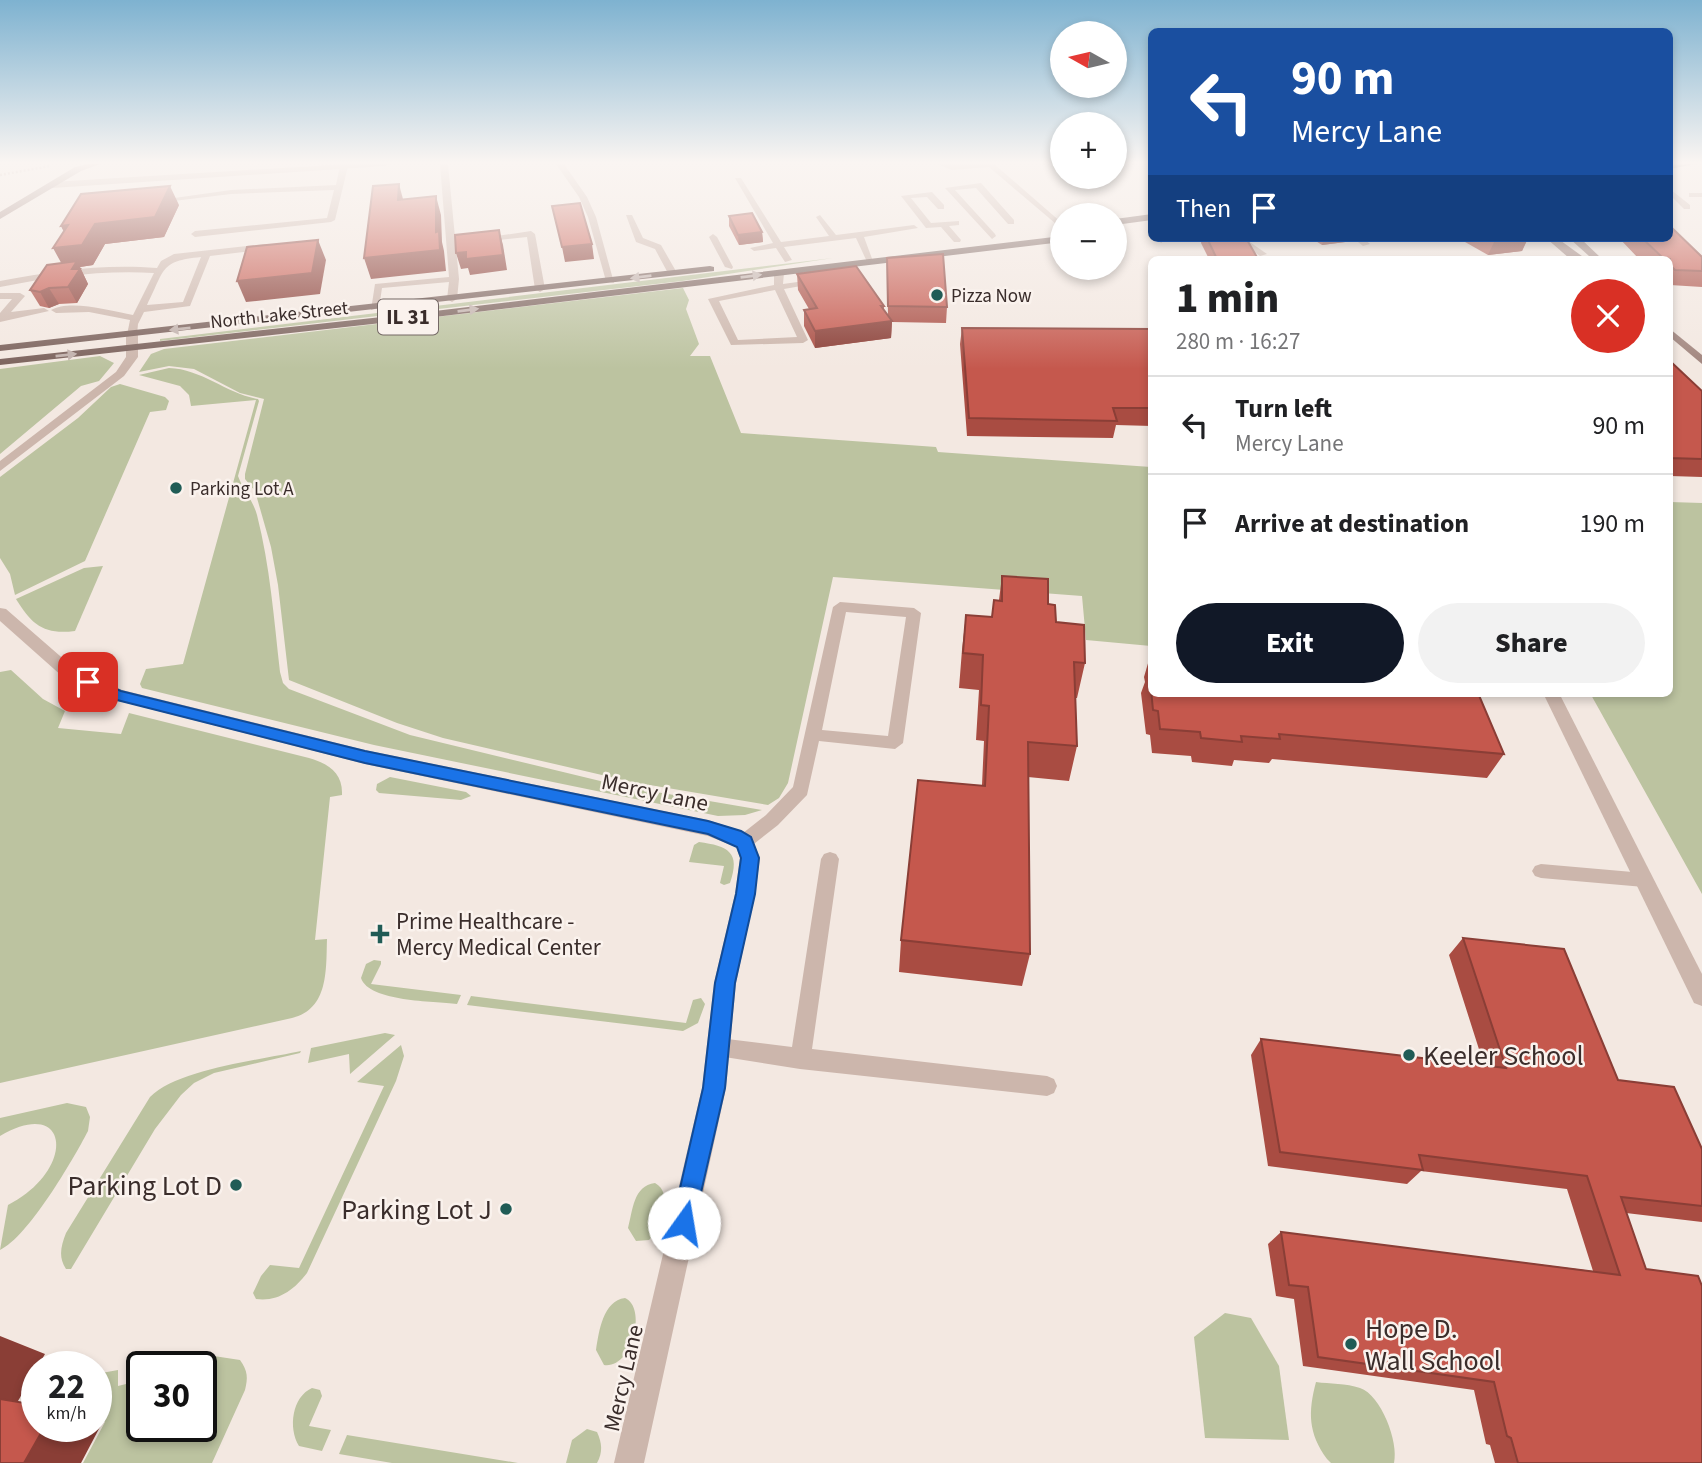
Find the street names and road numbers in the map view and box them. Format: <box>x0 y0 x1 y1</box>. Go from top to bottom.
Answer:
street label: North Lake Street <box>209 295 350 336</box>
road number: IL 31 <box>378 300 438 334</box>
street label: Mercy Lane <box>598 765 711 820</box>
street label: Mercy Lane <box>595 1321 652 1435</box>

